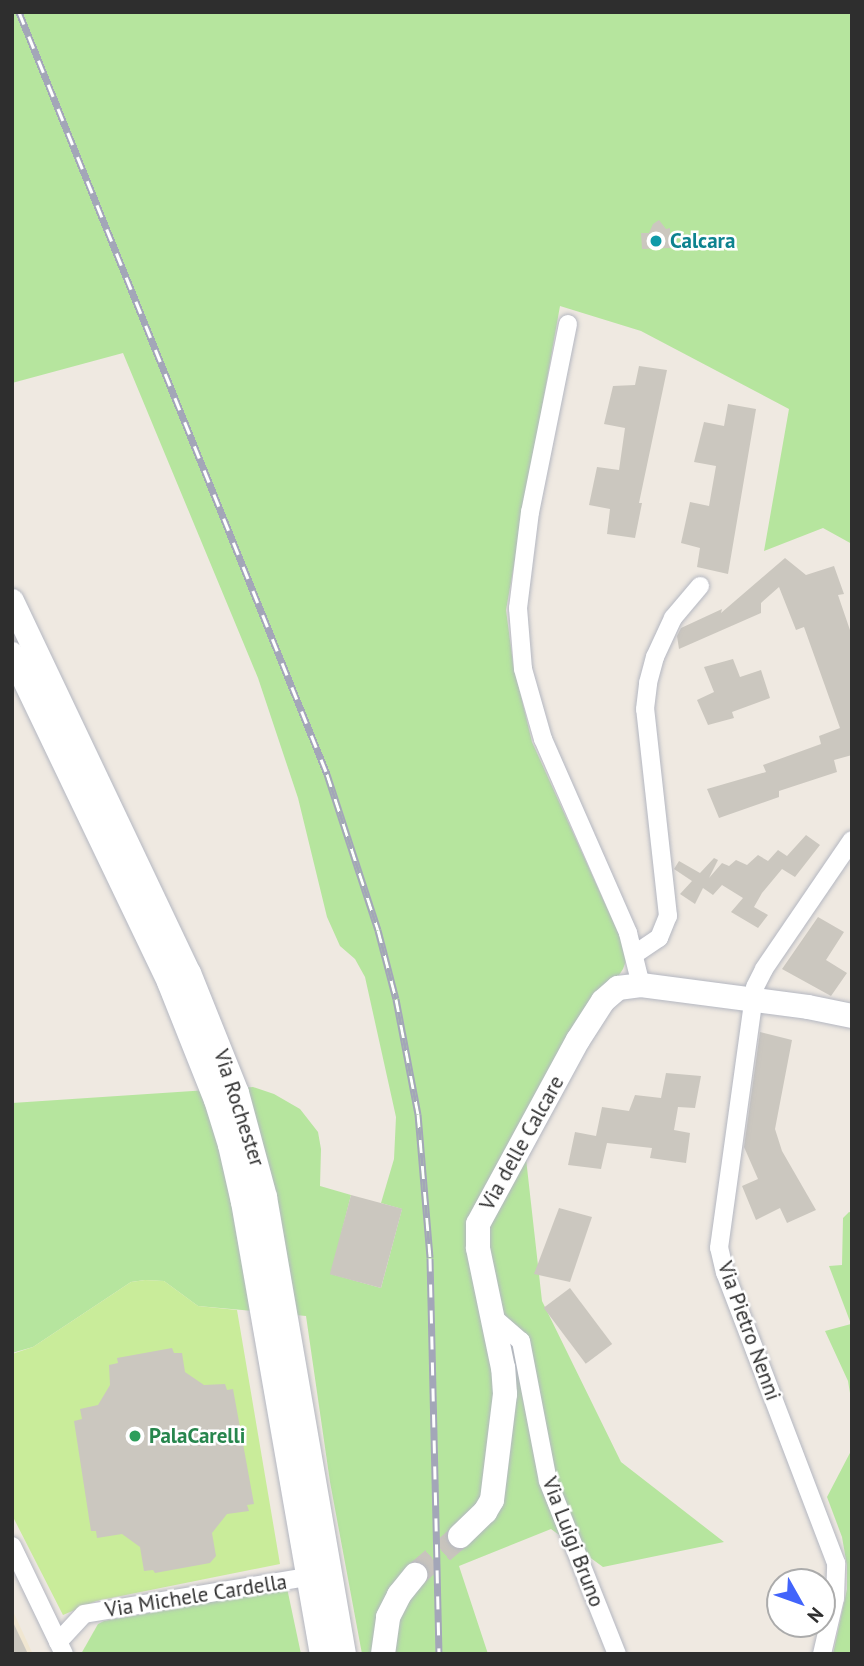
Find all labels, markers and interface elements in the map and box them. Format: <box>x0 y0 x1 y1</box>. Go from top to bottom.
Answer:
place label: Calcara <box>670 228 735 254</box>
marker: Calcara <box>648 233 664 249</box>
street label: Via Rochester <box>208 1046 270 1170</box>
street label: Via delle Calcare <box>475 1071 569 1215</box>
street label: Via Pietro Nenni <box>712 1258 786 1404</box>
place label: PalaCarelli <box>149 1423 245 1449</box>
marker: PalaCarelli <box>127 1428 143 1444</box>
street label: Via Luigi Bruno <box>537 1474 609 1610</box>
north arrow <box>766 1568 836 1638</box>
street label: Via Michele Cardella <box>103 1569 289 1623</box>
text: N <box>802 1603 829 1628</box>

